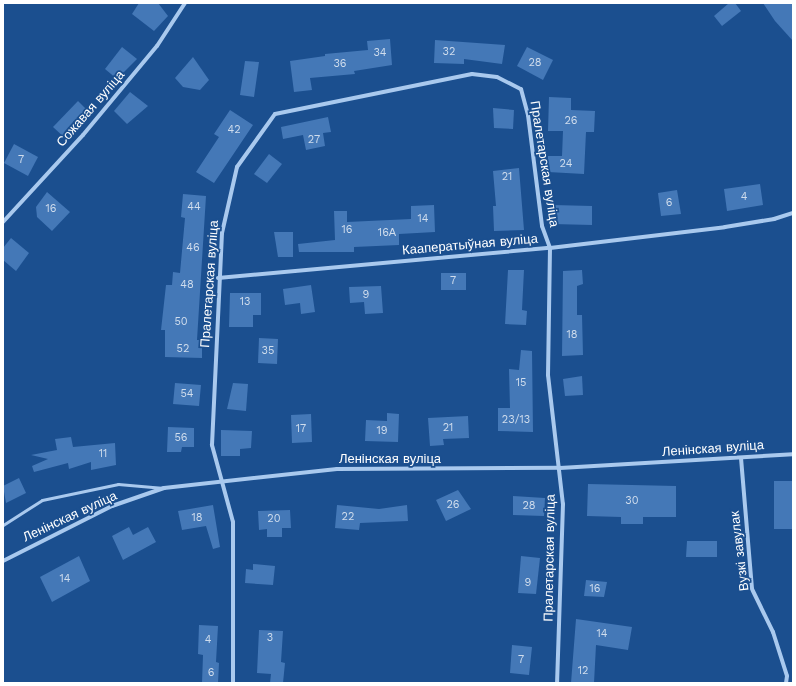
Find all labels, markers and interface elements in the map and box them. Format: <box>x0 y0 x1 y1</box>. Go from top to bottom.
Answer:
house number: 32 <box>443 45 455 59</box>
house number: 34 <box>373 46 387 60</box>
house number: 28 <box>528 56 542 70</box>
house number: 36 <box>333 57 347 71</box>
street label: Сожавая вуліца <box>54 68 128 150</box>
street label: Пралетарская вуліца <box>526 100 562 228</box>
house number: 26 <box>564 114 578 128</box>
house number: 42 <box>227 123 241 137</box>
house number: 27 <box>308 133 320 147</box>
house number: 7 <box>18 153 24 167</box>
house number: 24 <box>560 157 572 171</box>
house number: 21 <box>502 170 512 184</box>
house number: 4 <box>741 190 747 204</box>
house number: 6 <box>666 196 672 210</box>
house number: 44 <box>187 200 201 214</box>
house number: 16 <box>46 202 56 216</box>
house number: 14 <box>417 212 429 226</box>
street label: Пралетарская вуліца <box>198 220 222 348</box>
house number: 16 <box>342 223 352 237</box>
house number: 16А <box>378 226 396 240</box>
street label: Кааператыўная вуліца <box>402 231 538 259</box>
house number: 46 <box>186 241 200 255</box>
house number: 7 <box>450 274 456 288</box>
house number: 48 <box>180 278 194 292</box>
house number: 9 <box>363 288 369 302</box>
house number: 13 <box>240 295 250 309</box>
house number: 50 <box>174 315 188 329</box>
house number: 18 <box>566 328 578 342</box>
house number: 52 <box>177 342 189 356</box>
house number: 35 <box>262 344 274 358</box>
house number: 15 <box>516 376 526 390</box>
house number: 54 <box>180 387 194 401</box>
house number: 23/13 <box>502 413 530 427</box>
house number: 21 <box>443 421 453 435</box>
house number: 17 <box>296 422 306 436</box>
house number: 19 <box>376 424 388 438</box>
house number: 56 <box>174 431 188 445</box>
street label: Ленінская вуліца <box>661 438 765 460</box>
house number: 11 <box>99 447 107 461</box>
street label: Ленінская вуліца <box>339 451 441 467</box>
street label: Ленінская вуліца <box>20 488 120 546</box>
street label: Пралетарская вуліца <box>541 494 559 622</box>
house number: 30 <box>625 494 639 508</box>
house number: 26 <box>446 498 460 512</box>
house number: 28 <box>522 499 536 513</box>
house number: 22 <box>342 510 354 524</box>
street label: Вузкі завулак <box>727 510 753 592</box>
house number: 18 <box>191 511 203 525</box>
house number: 20 <box>267 512 281 526</box>
house number: 14 <box>59 572 71 586</box>
house number: 9 <box>525 576 531 590</box>
house number: 16 <box>590 582 600 596</box>
house number: 14 <box>596 627 608 641</box>
house number: 3 <box>267 631 273 645</box>
house number: 4 <box>205 633 211 647</box>
house number: 7 <box>518 653 524 667</box>
house number: 12 <box>578 664 588 678</box>
house number: 6 <box>208 666 214 680</box>

